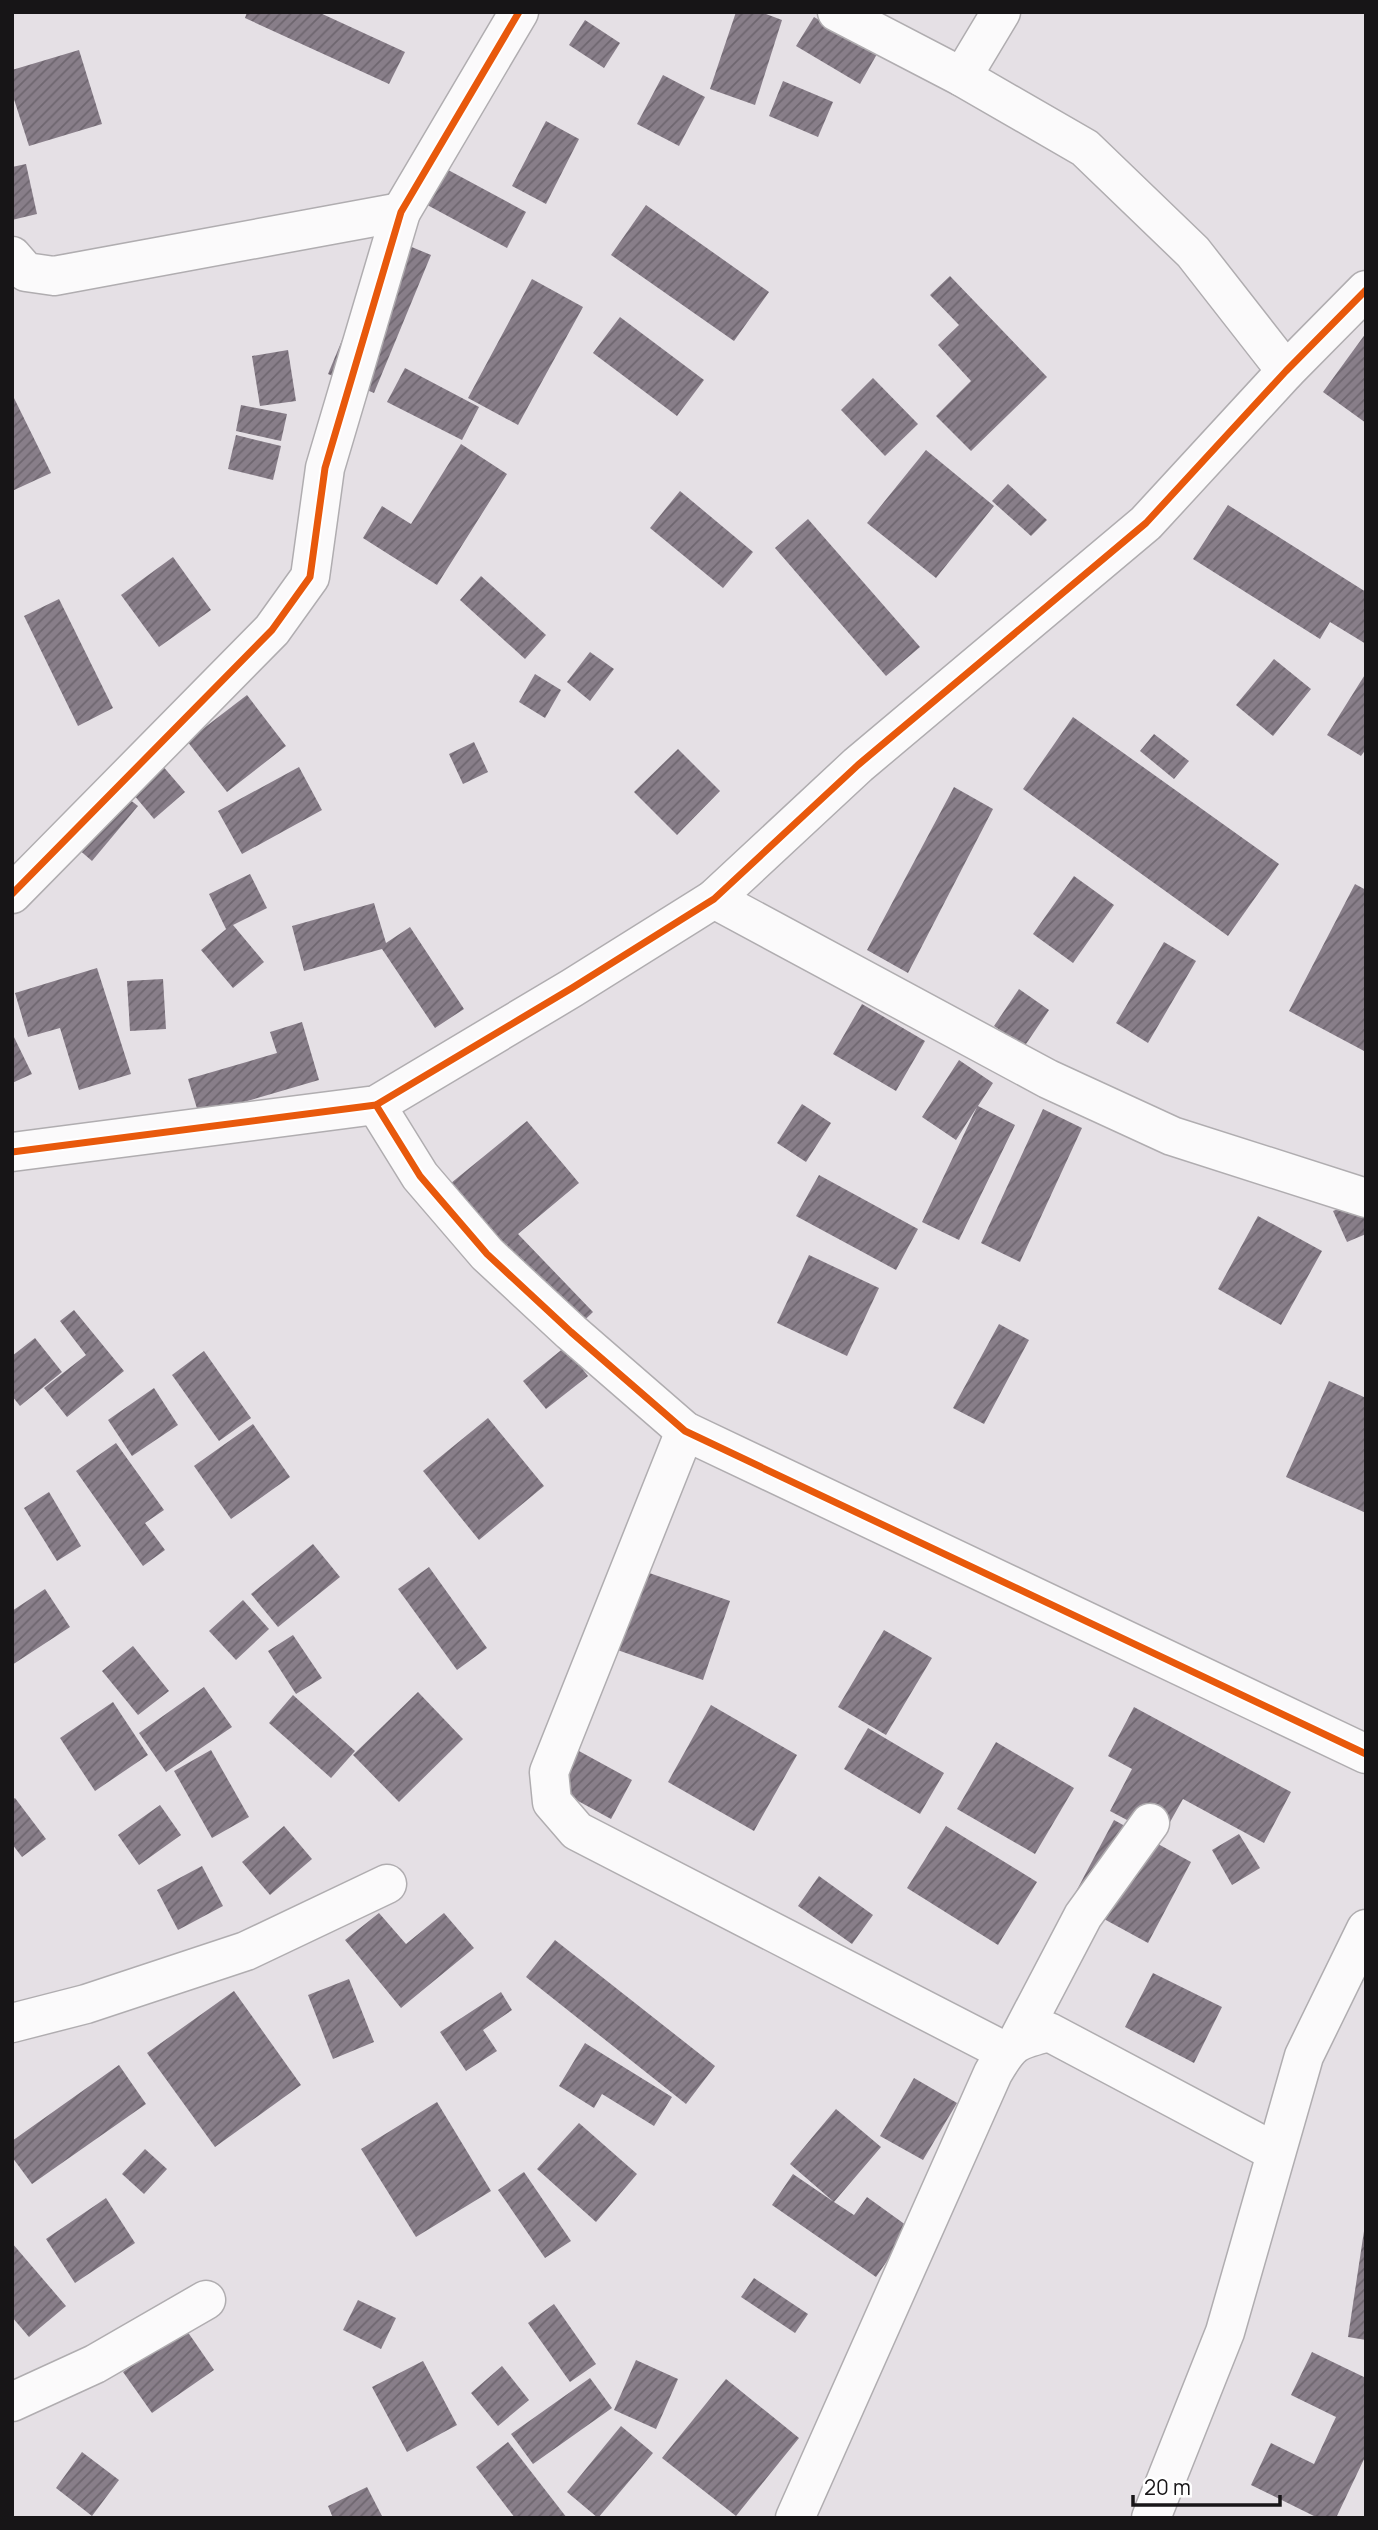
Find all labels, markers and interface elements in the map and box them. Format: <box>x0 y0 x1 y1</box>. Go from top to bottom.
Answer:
scale bar <box>1133 2464 1280 2508</box>
text: 20 m <box>1144 2473 1191 2501</box>

